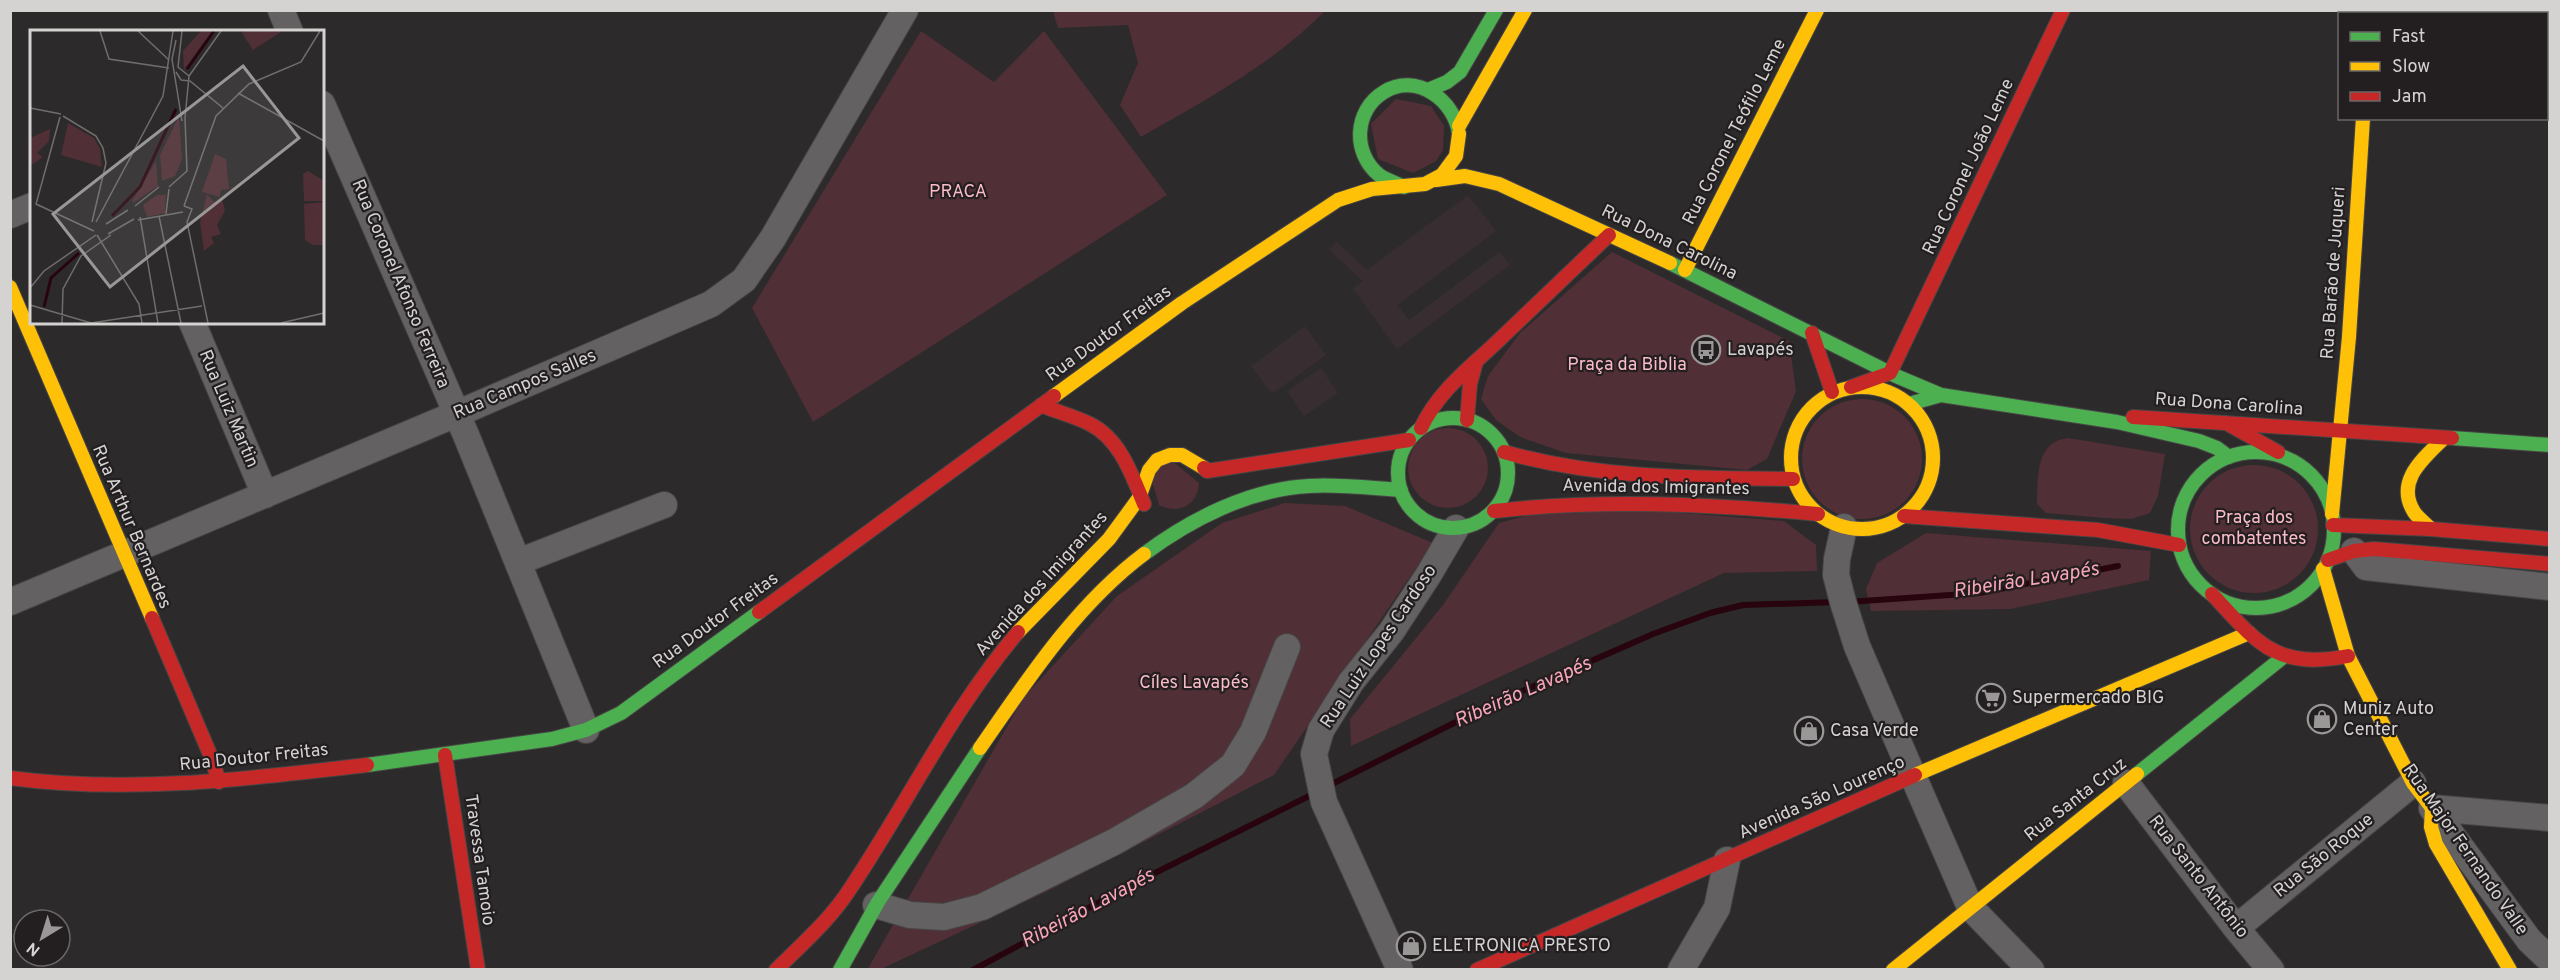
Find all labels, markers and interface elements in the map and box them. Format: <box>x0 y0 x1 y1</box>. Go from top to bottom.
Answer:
legend <box>2338 12 2548 120</box>
text: Fast <box>2392 26 2425 49</box>
inset map <box>30 30 324 324</box>
street label: Rua Coronel Teófilo Leme <box>1678 35 1792 229</box>
text: Slow <box>2392 56 2430 79</box>
street label: Rua Coronel João Leme <box>1918 75 2020 259</box>
text: Jam <box>2392 86 2427 109</box>
street label: Rua Coronel Afonso Ferreira <box>346 176 454 392</box>
park label: PRACA <box>929 181 987 204</box>
street label: Rua Barão de Juqueri <box>2316 186 2352 360</box>
street label: Rua Dona Carolina <box>1597 200 1741 286</box>
street label: Rua Doutor Freitas <box>1042 281 1176 387</box>
bus stop icon: Lavapés <box>1690 334 1722 366</box>
place label: Lavapés <box>1727 339 1794 362</box>
street label: Rua Campos Salles <box>450 345 600 425</box>
street label: Rua Luiz Martin <box>193 347 263 471</box>
park label: Praça da Biblia <box>1567 354 1687 377</box>
street label: Rua Dona Carolina <box>2154 388 2304 422</box>
street label: Rua Arthur Bernardes <box>86 442 176 612</box>
street label: Avenida dos Imigrantes <box>1562 475 1750 501</box>
street label: Avenida dos Imigrantes <box>971 507 1113 661</box>
park label: Praça dos combatentes <box>2202 507 2306 551</box>
water label: Ribeirão Lavapés <box>1951 556 2102 605</box>
street label: Rua Luiz Lopes Cardoso <box>1316 561 1442 733</box>
street label: Rua Doutor Freitas <box>649 568 783 674</box>
water label: Ribeirão Lavapés <box>1450 651 1597 735</box>
park label: Cíles Lavapés <box>1139 672 1249 695</box>
supermarket icon: Supermercado BIG <box>1975 682 2007 714</box>
place label: Supermercado BIG <box>2012 687 2164 710</box>
place label: Muniz Auto Center <box>2343 698 2434 742</box>
shop icon: Muniz Auto Center <box>2306 703 2338 735</box>
shop icon: Casa Verde <box>1793 715 1825 747</box>
place label: Casa Verde <box>1830 720 1919 743</box>
street label: Rua Doutor Freitas <box>178 739 330 777</box>
street label: Avenida São Lourenço <box>1735 751 1909 845</box>
street label: Rua Santa Cruz <box>2020 753 2132 847</box>
street label: Rua Major Fernando Valle <box>2397 760 2533 940</box>
street label: Travessa Tamoio <box>458 793 500 927</box>
street label: Rua São Roque <box>2269 809 2379 903</box>
street label: Rua Santo Antônio <box>2143 811 2253 943</box>
water label: Ribeirão Lavapés <box>1017 862 1160 955</box>
north arrow <box>12 908 72 968</box>
shop icon: ELETRONICA PRESTO <box>1395 930 1427 962</box>
place label: ELETRONICA PRESTO <box>1432 935 1611 958</box>
text: N <box>23 937 45 960</box>

